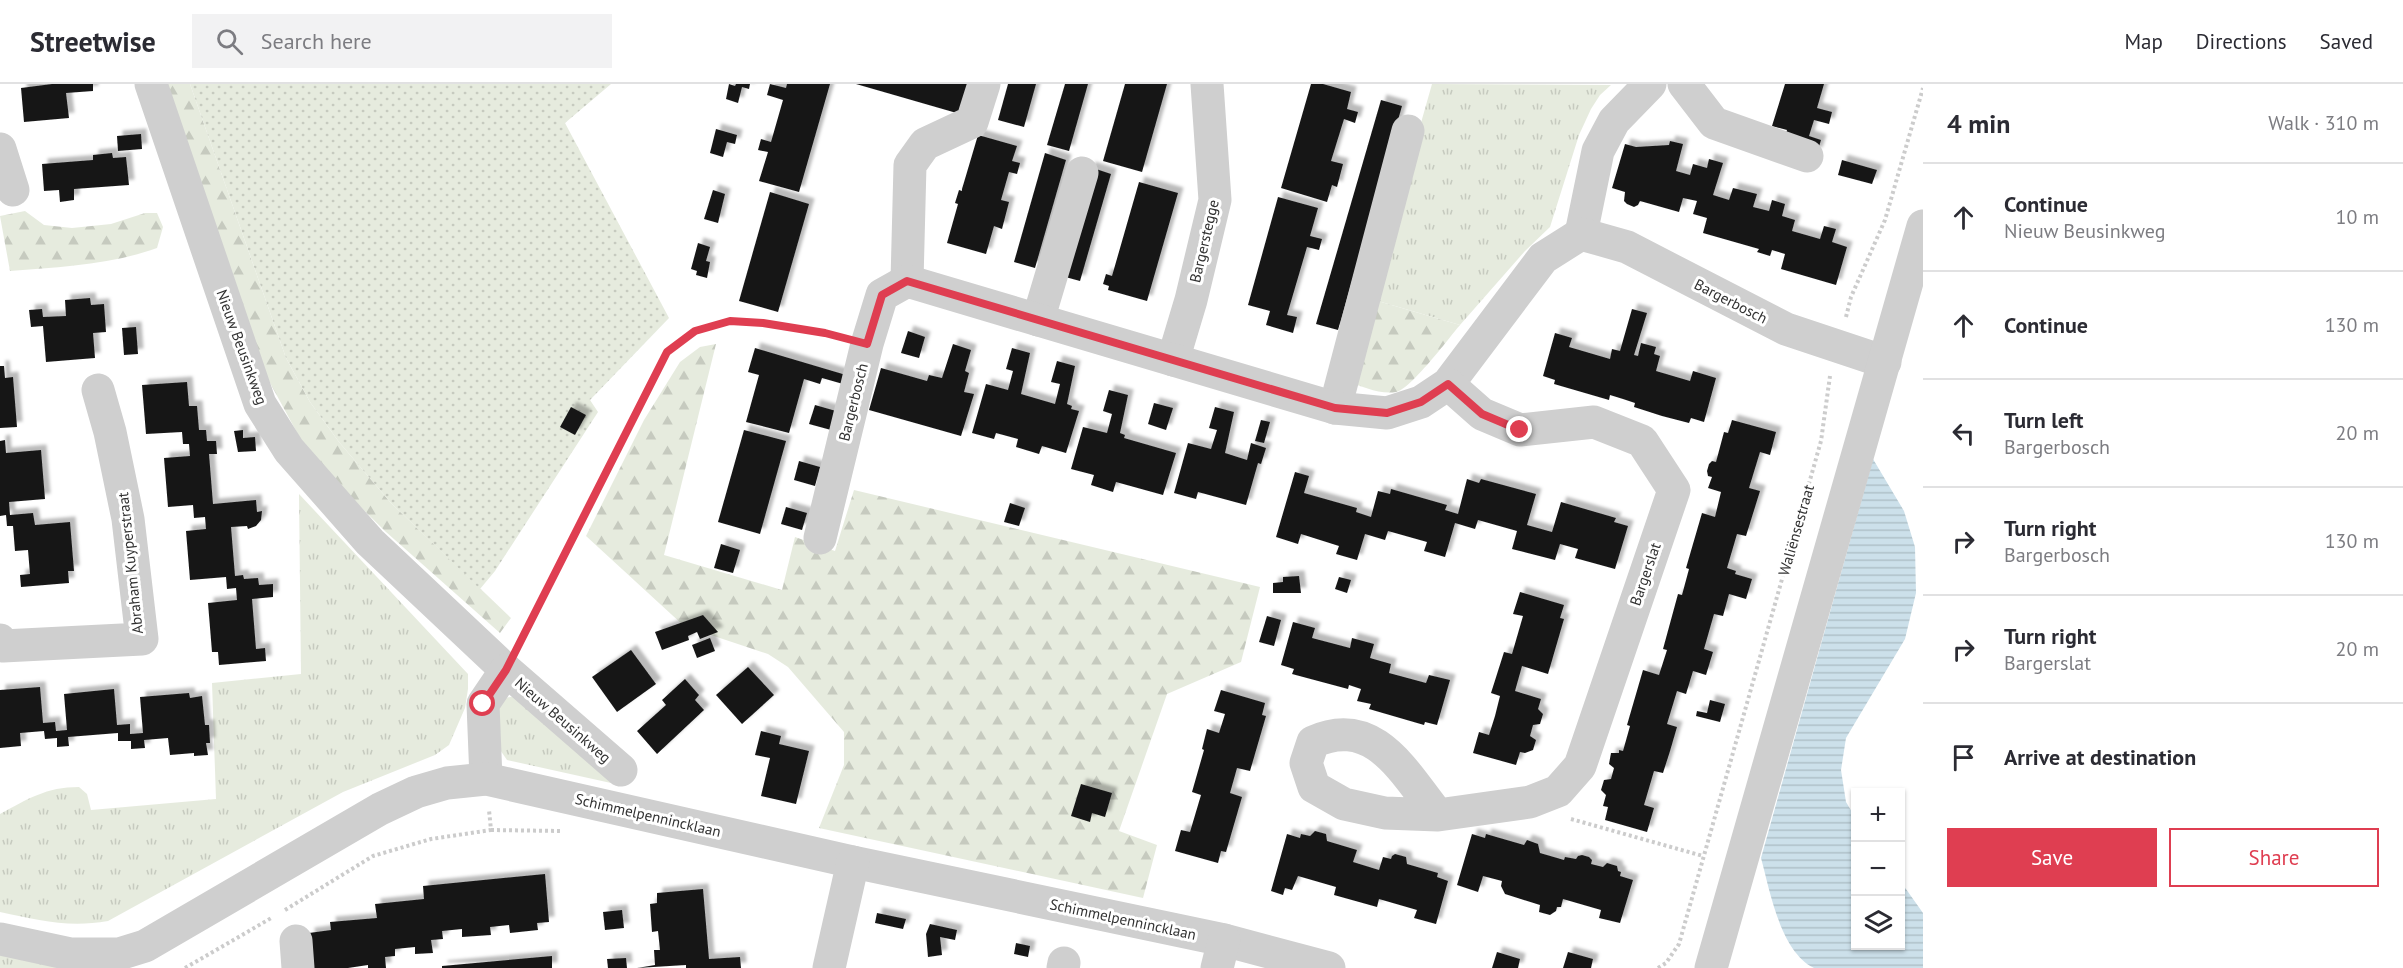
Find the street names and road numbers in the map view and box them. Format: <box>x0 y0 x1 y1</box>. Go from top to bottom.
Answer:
street label: Bargerstegge <box>1185 198 1223 284</box>
street label: Bargerbosch <box>1691 274 1771 328</box>
street label: Nieuw Beusinkweg <box>212 287 272 407</box>
street label: Bargerbosch <box>834 361 872 443</box>
street label: Waliënsestraat <box>1774 482 1818 578</box>
street label: Abraham Kuyperstraat <box>113 491 147 635</box>
street label: Bargerslat <box>1625 540 1665 608</box>
street label: Nieuw Beusinkweg <box>511 673 615 767</box>
street label: Schimmelpennincklaan <box>573 789 723 841</box>
street label: Schimmelpennincklaan <box>1048 894 1198 944</box>

